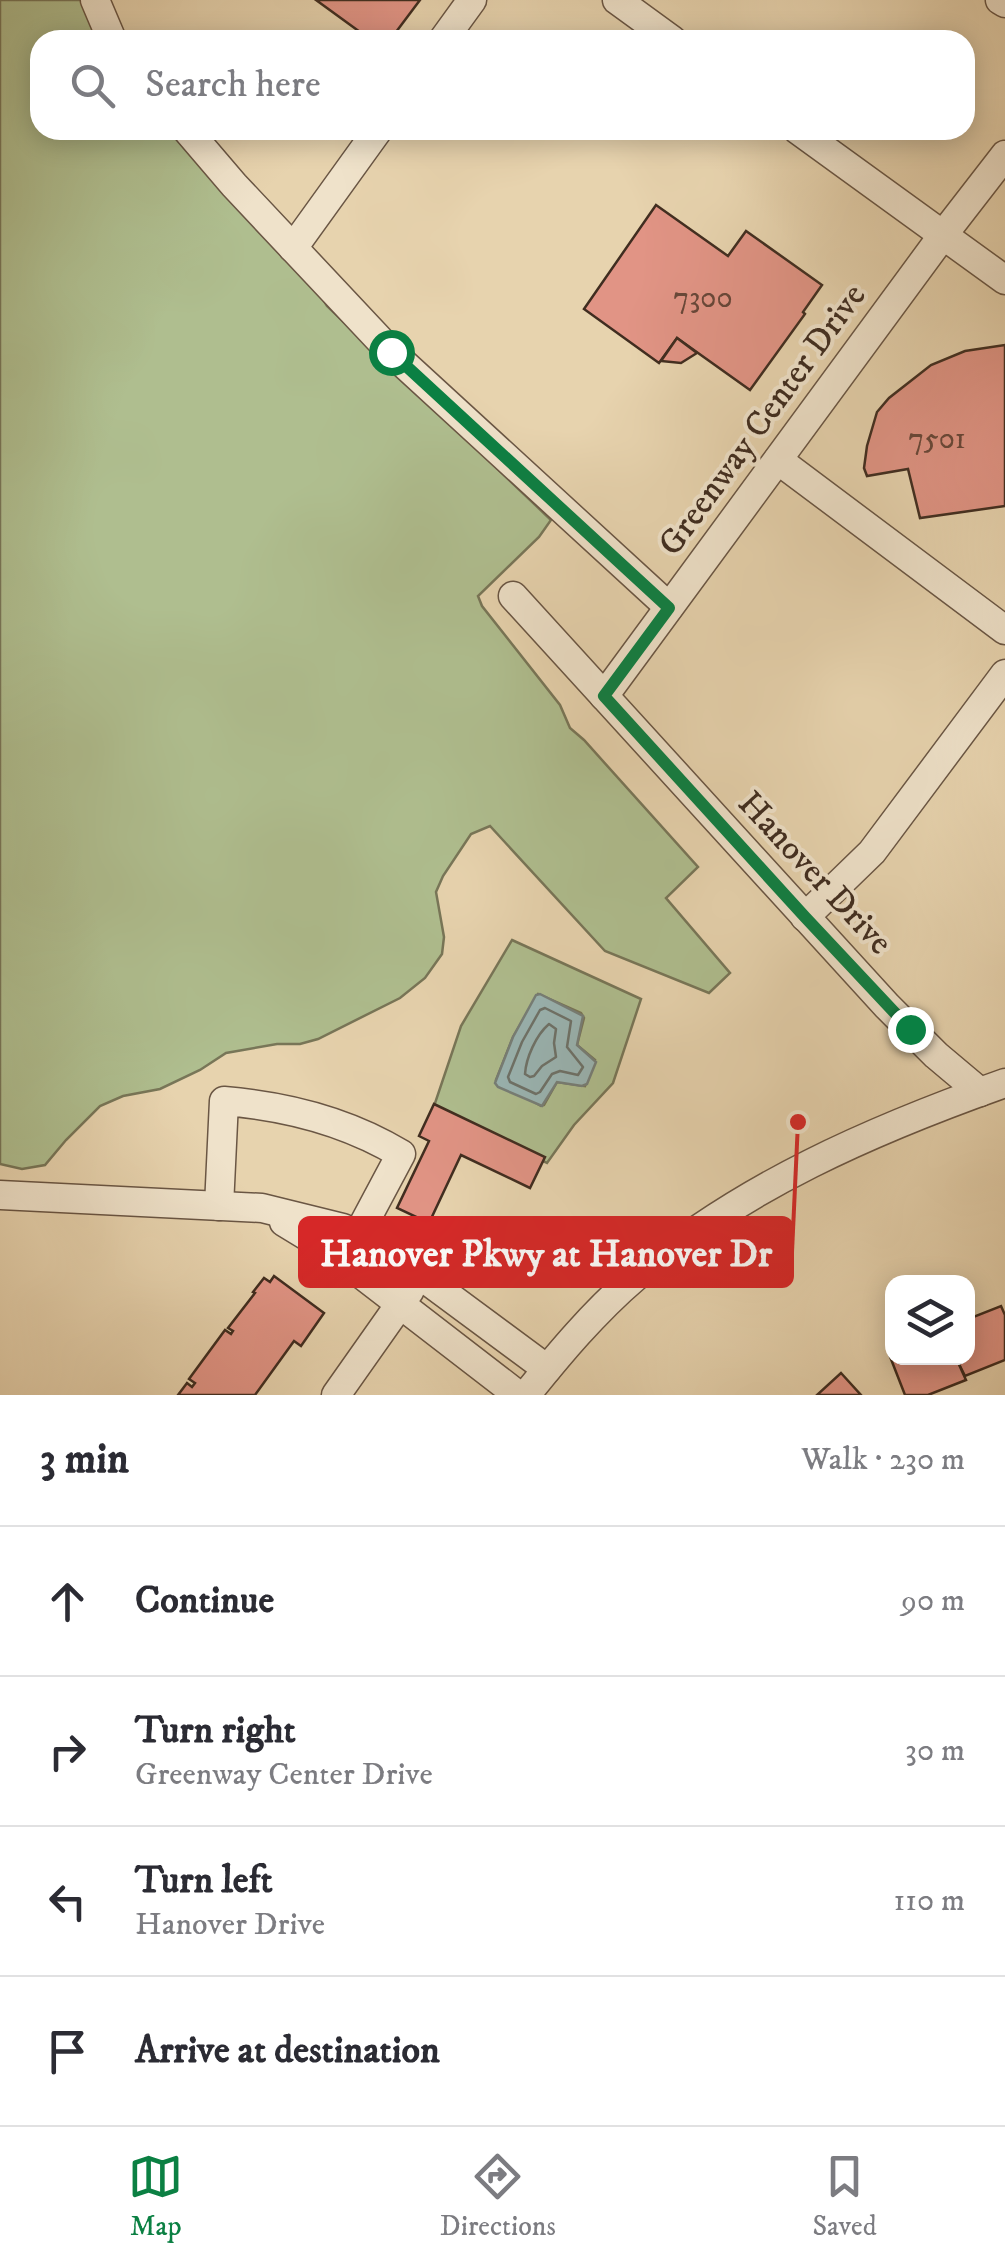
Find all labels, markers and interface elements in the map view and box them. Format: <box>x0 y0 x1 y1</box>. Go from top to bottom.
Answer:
search box <box>30 30 975 140</box>
icon: search <box>65 58 120 113</box>
text: Search here <box>145 61 321 109</box>
street label: Greenway Center Drive <box>649 275 876 565</box>
house number: 7300 <box>673 280 733 317</box>
route start <box>369 330 415 376</box>
house number: 7501 <box>908 421 966 458</box>
street label: Hanover Drive <box>728 782 901 964</box>
route end <box>888 1007 934 1053</box>
callout: Hanover Pkwy at Hanover Dr <box>300 1218 792 1286</box>
text: Hanover Pkwy at Hanover Dr <box>320 1231 773 1279</box>
map controls <box>885 1275 975 1365</box>
button: layers <box>885 1275 975 1365</box>
text: 3 min <box>40 1434 129 1486</box>
text: Walk · 230 m <box>801 1440 965 1480</box>
icon: ahead <box>40 1574 95 1629</box>
text: Continue <box>135 1577 274 1625</box>
text: 90 m <box>901 1581 965 1621</box>
text: Turn right <box>135 1707 296 1755</box>
icon: right <box>40 1724 95 1779</box>
text: 30 m <box>905 1731 965 1771</box>
text: Greenway Center Drive <box>135 1755 433 1795</box>
text: Turn left <box>135 1857 273 1905</box>
icon: left <box>40 1874 95 1929</box>
text: 110 m <box>893 1881 965 1921</box>
text: Hanover Drive <box>135 1905 325 1945</box>
icon: arrive <box>40 2024 95 2079</box>
text: Arrive at destination <box>135 2027 440 2075</box>
tab: Map <box>128 2149 183 2244</box>
tab: Directions <box>440 2149 556 2244</box>
tab: Saved <box>812 2149 877 2244</box>

